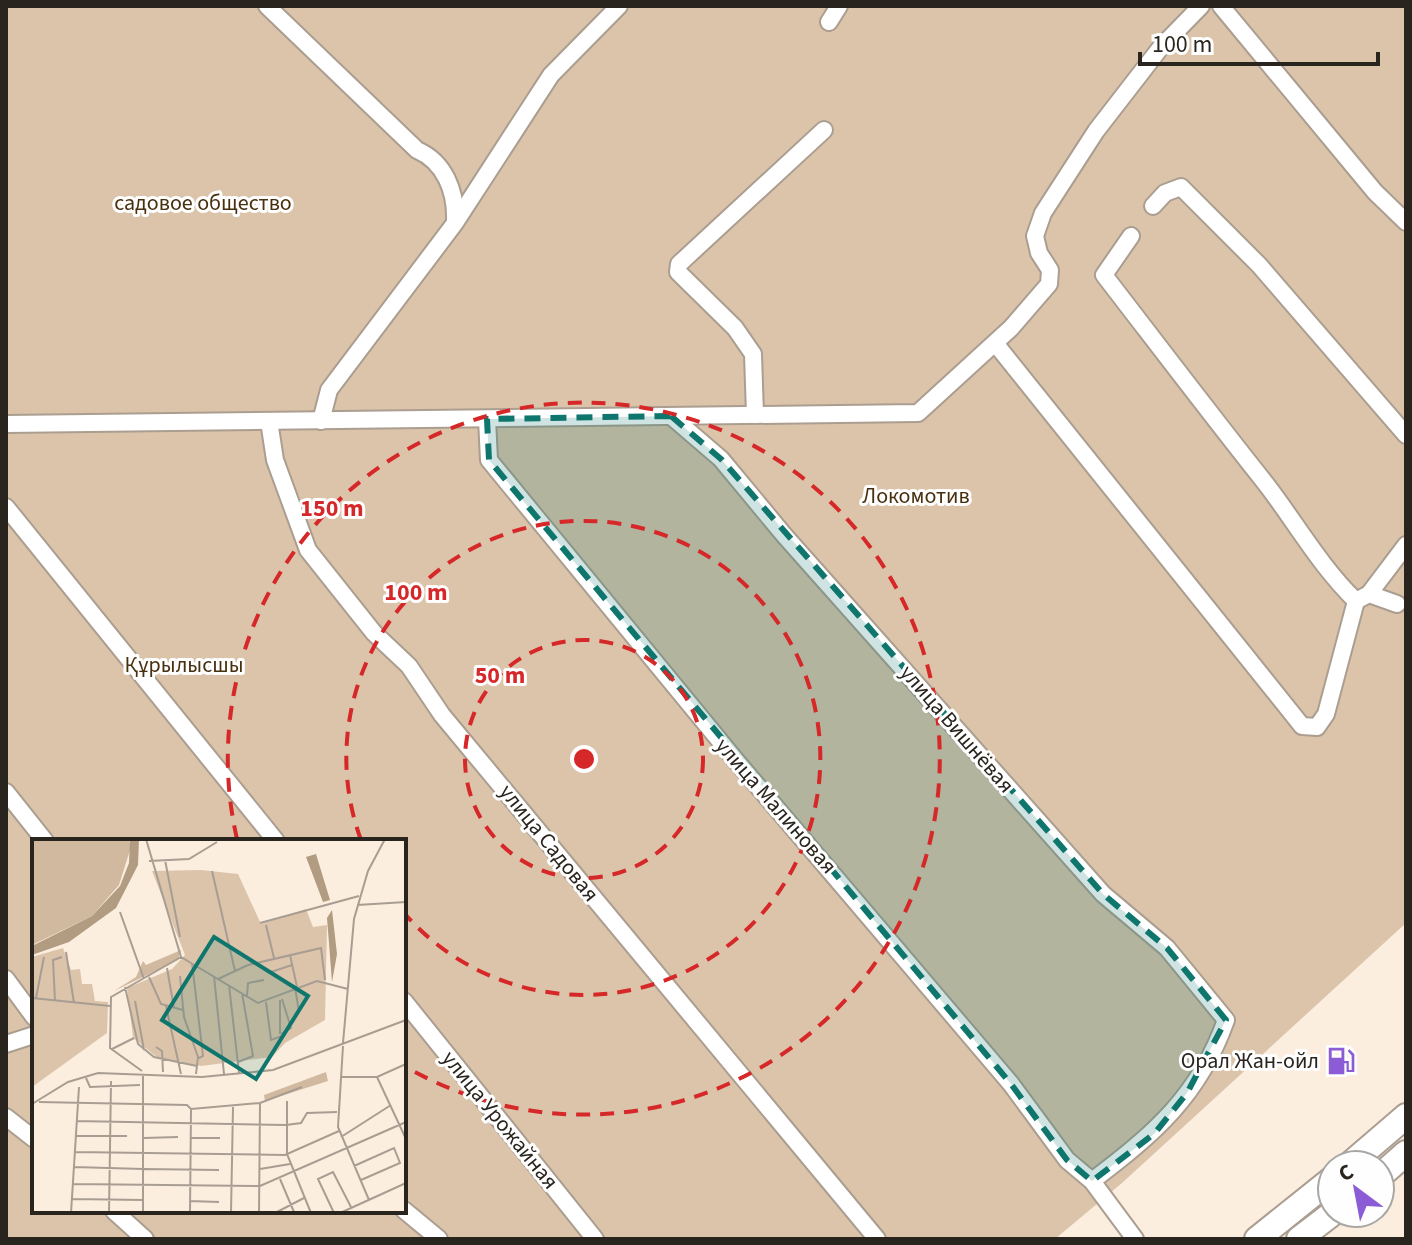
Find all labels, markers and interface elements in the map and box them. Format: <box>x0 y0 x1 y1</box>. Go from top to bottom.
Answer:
scale bar <box>1140 16 1378 66</box>
text: 100 m <box>1152 27 1212 62</box>
park label: садовое общество <box>114 187 292 219</box>
park label: Локомотив <box>862 480 970 512</box>
text: 150 m <box>300 491 364 526</box>
text: 100 m <box>384 575 448 610</box>
park label: Құрылысшы <box>125 649 243 681</box>
text: 50 m <box>475 658 525 693</box>
street label: улица Вишнёвая <box>892 658 1022 800</box>
street label: улица Малиновая <box>708 731 844 881</box>
centre of rings <box>570 745 598 773</box>
street label: улица Садовая <box>492 777 606 909</box>
inset map <box>32 839 406 1213</box>
street label: улица Урожайная <box>434 1044 566 1196</box>
place label: Орал Жан-ойл <box>1181 1045 1319 1077</box>
fuel station icon: Орал Жан-ойл <box>1326 1046 1356 1076</box>
north arrow <box>1316 1149 1396 1229</box>
text: С <box>1332 1156 1360 1190</box>

